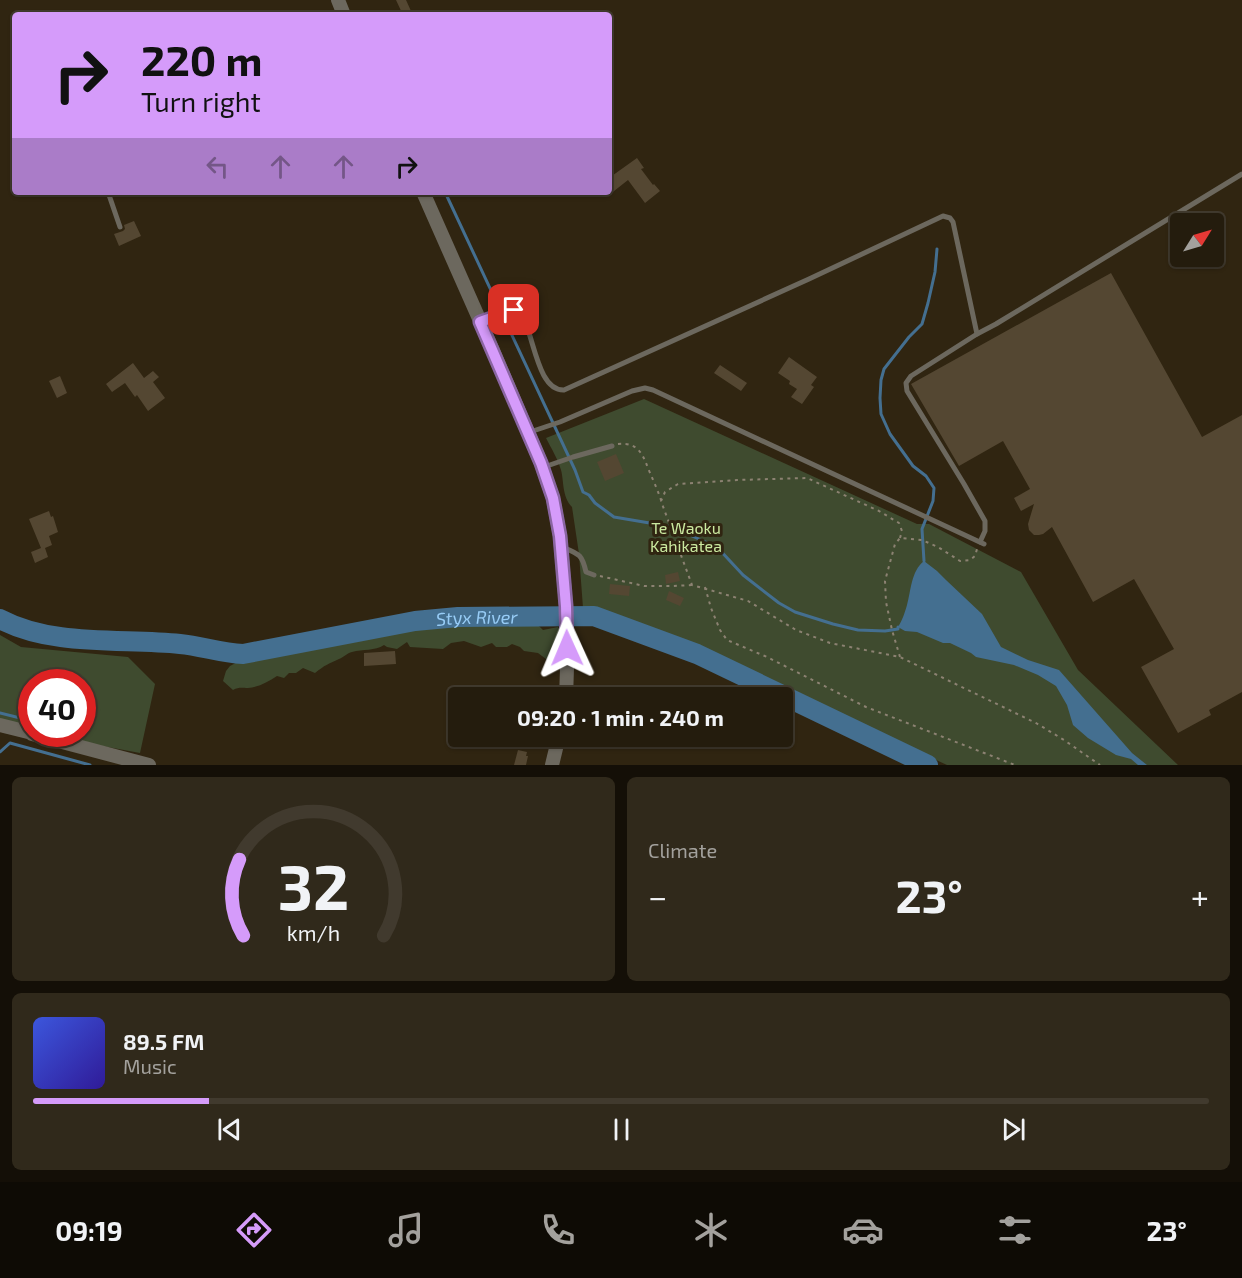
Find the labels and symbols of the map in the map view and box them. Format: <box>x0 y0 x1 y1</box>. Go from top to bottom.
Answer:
north arrow <box>1170 213 1224 267</box>
pin <box>488 284 539 335</box>
park label: Te Waoku Kahikatea <box>650 518 722 555</box>
water label: Styx River <box>435 606 519 630</box>
position arrow <box>535 616 599 680</box>
speed limit sign: 40 <box>18 669 96 747</box>

